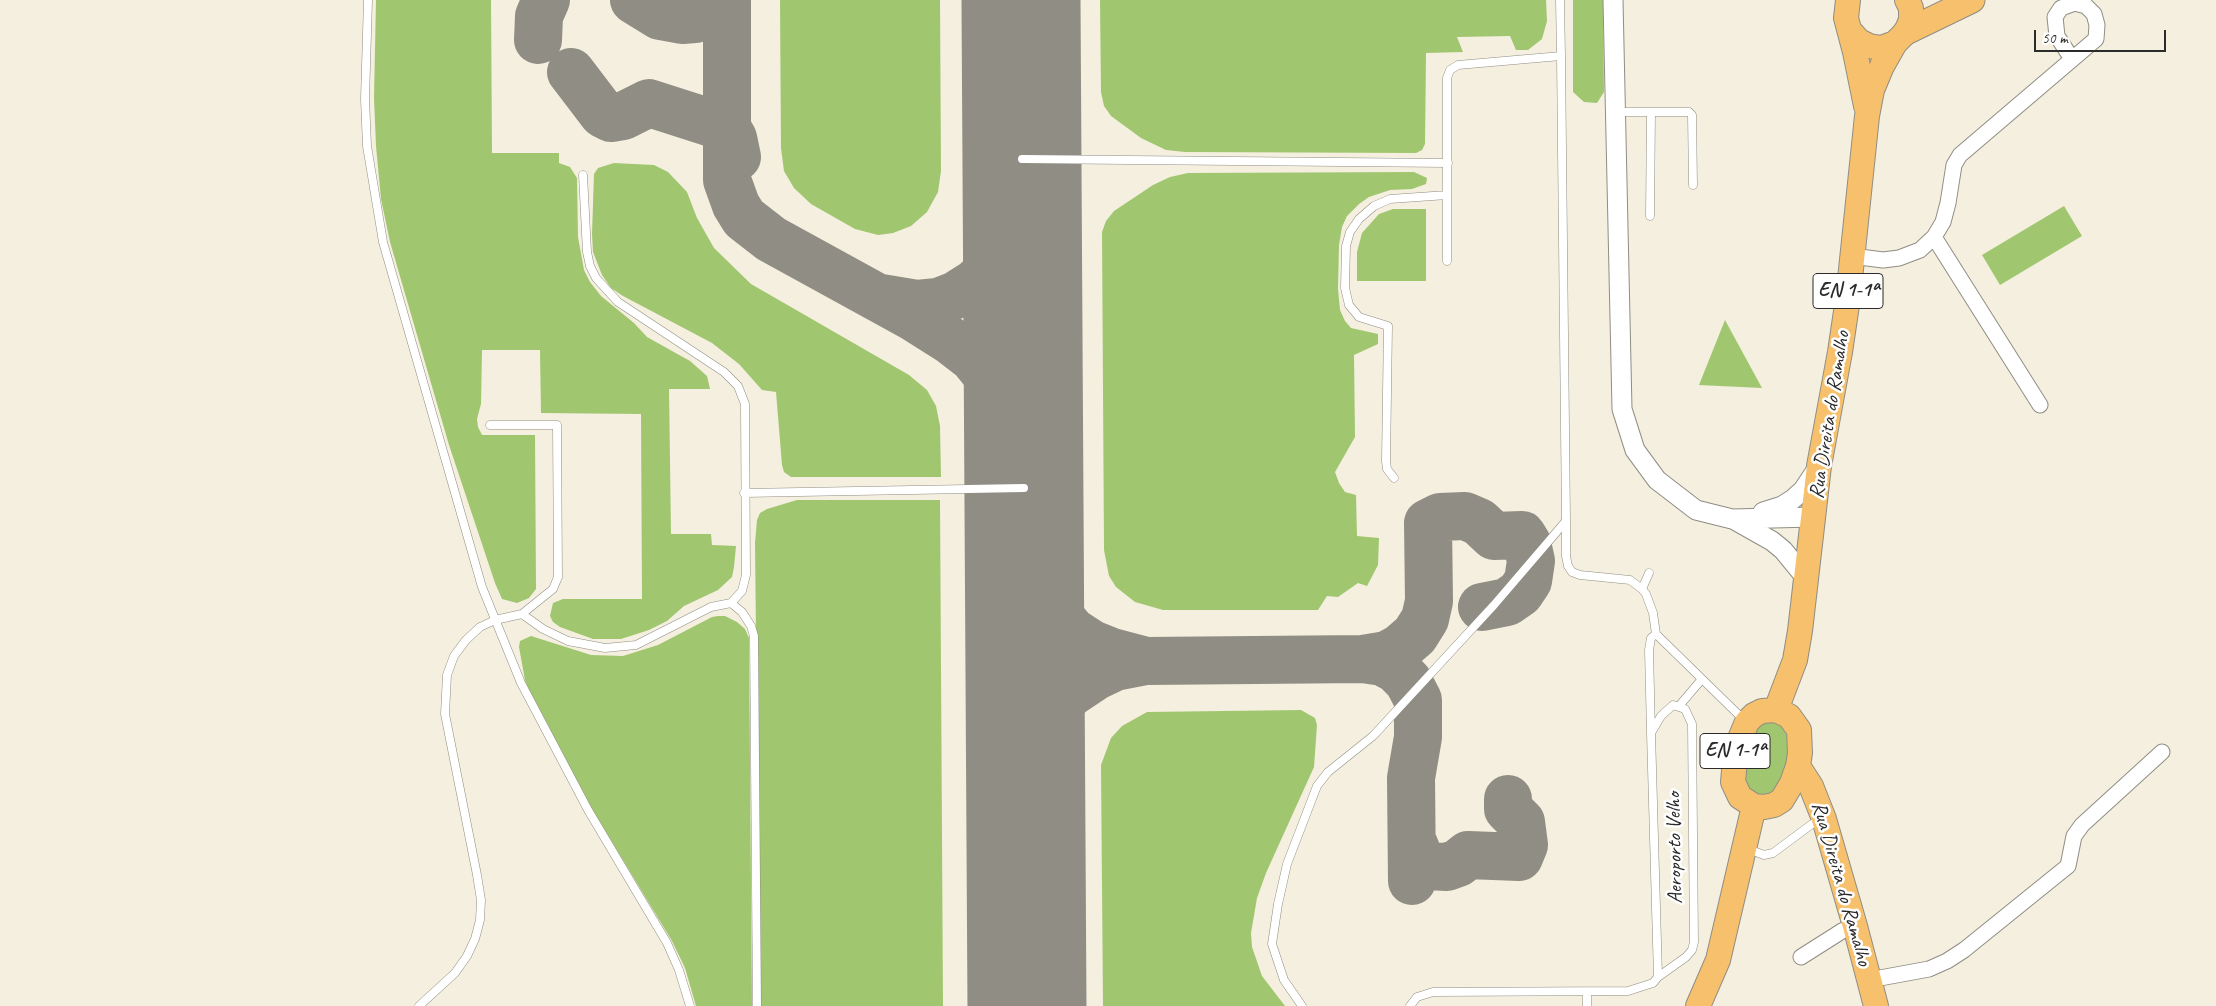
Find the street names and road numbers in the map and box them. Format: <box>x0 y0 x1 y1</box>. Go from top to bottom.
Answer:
road number: EN 1-1ª <box>1813 274 1883 308</box>
street label: Rua Direita do Ramalho <box>1804 329 1856 501</box>
road number: EN 1-1ª <box>1700 734 1770 768</box>
street label: Aeroporto Velho <box>1661 792 1689 904</box>
street label: Rua Direita do Ramalho <box>1806 799 1876 969</box>

